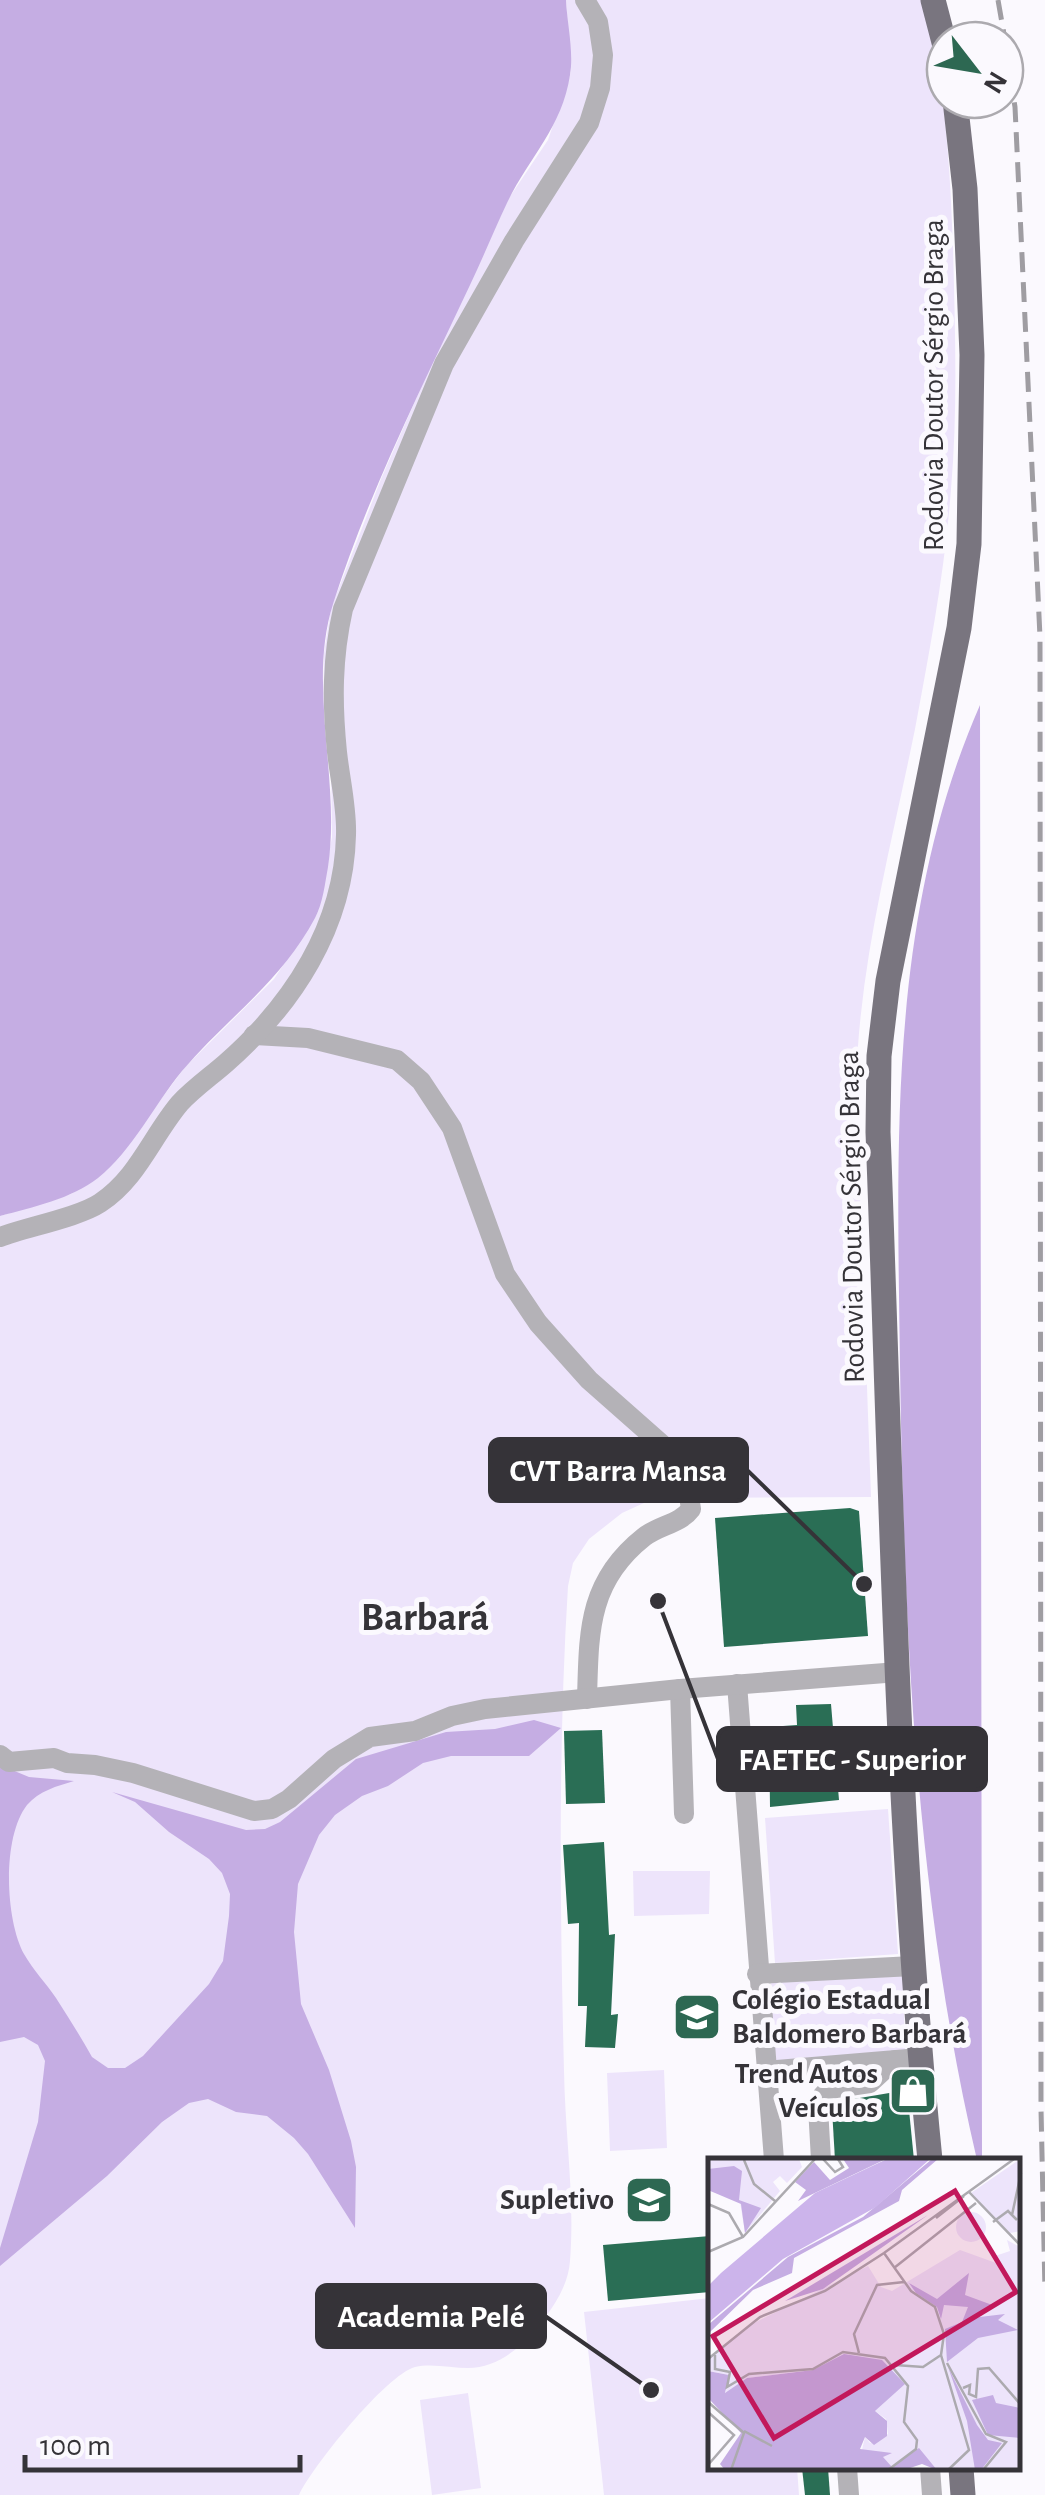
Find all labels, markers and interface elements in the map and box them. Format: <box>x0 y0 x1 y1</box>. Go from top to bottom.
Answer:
north arrow <box>925 20 1025 120</box>
text: N <box>978 66 1012 97</box>
street label: Rodovia Doutor Sérgio Braga <box>919 219 949 551</box>
street label: Rodovia Doutor Sérgio Braga <box>834 1051 870 1383</box>
callout: CVT Barra Mansa <box>490 1439 747 1501</box>
text: CVT Barra Mansa <box>509 1455 727 1487</box>
district label: Barbará <box>361 1598 489 1638</box>
callout: FAETEC - Superior <box>718 1728 986 1790</box>
text: FAETEC - Superior <box>738 1744 966 1776</box>
place label: Colégio Estadual Baldomero Barbará <box>732 1985 967 2049</box>
school or university icon: Colégio Estadual Baldomero Barbará <box>671 1991 723 2043</box>
place label: Trend Autos Veículos <box>735 2059 878 2123</box>
shop icon: Trend Autos Veículos <box>887 2065 939 2117</box>
inset map <box>708 2158 1020 2470</box>
school or university icon: Supletivo <box>623 2174 675 2226</box>
place label: Supletivo <box>500 2185 614 2215</box>
callout: Academia Pelé <box>317 2285 545 2347</box>
text: Academia Pelé <box>337 2301 525 2333</box>
scale bar <box>25 2410 300 2472</box>
text: 100 m <box>40 2431 111 2461</box>

